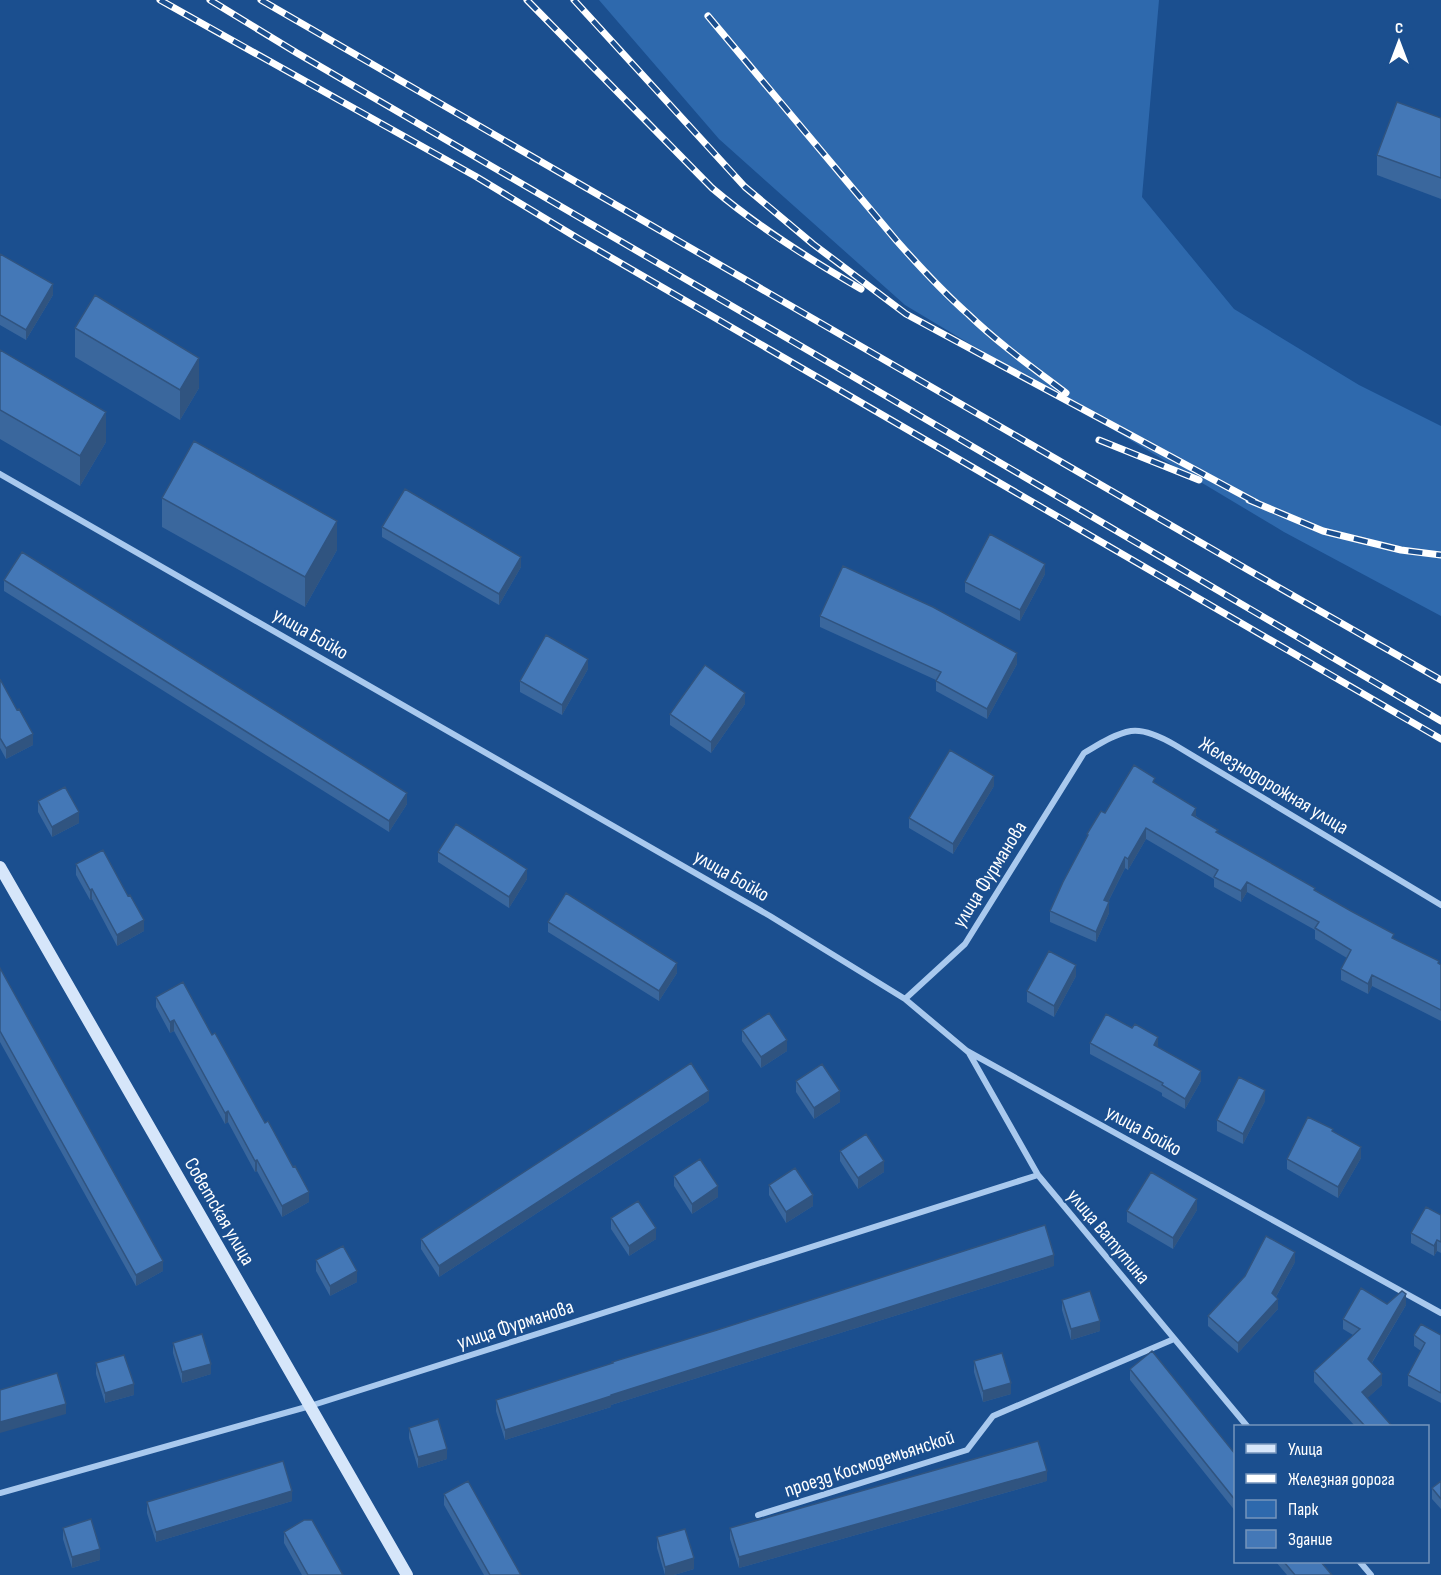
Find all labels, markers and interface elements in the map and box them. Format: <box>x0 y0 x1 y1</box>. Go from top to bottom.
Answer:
north arrow <box>1369 12 1429 72</box>
text: С <box>1395 19 1403 38</box>
street label: улица Бойко <box>268 603 353 665</box>
street label: Железнодорожная улица <box>1194 732 1352 840</box>
street label: улица Фурманова <box>948 817 1032 932</box>
street label: улица Бойко <box>689 845 774 907</box>
street label: улица Бойко <box>1101 1100 1186 1162</box>
street label: Советская улица <box>179 1153 260 1270</box>
street label: улица Ватутина <box>1062 1184 1155 1289</box>
street label: улица Фурманова <box>454 1295 577 1355</box>
street label: проезд Космодемьянской <box>781 1425 957 1503</box>
legend <box>1234 1425 1429 1563</box>
text: Улица <box>1288 1439 1323 1460</box>
text: Железная дорога <box>1288 1469 1395 1490</box>
text: Парк <box>1288 1499 1319 1520</box>
text: Здание <box>1288 1529 1333 1550</box>

